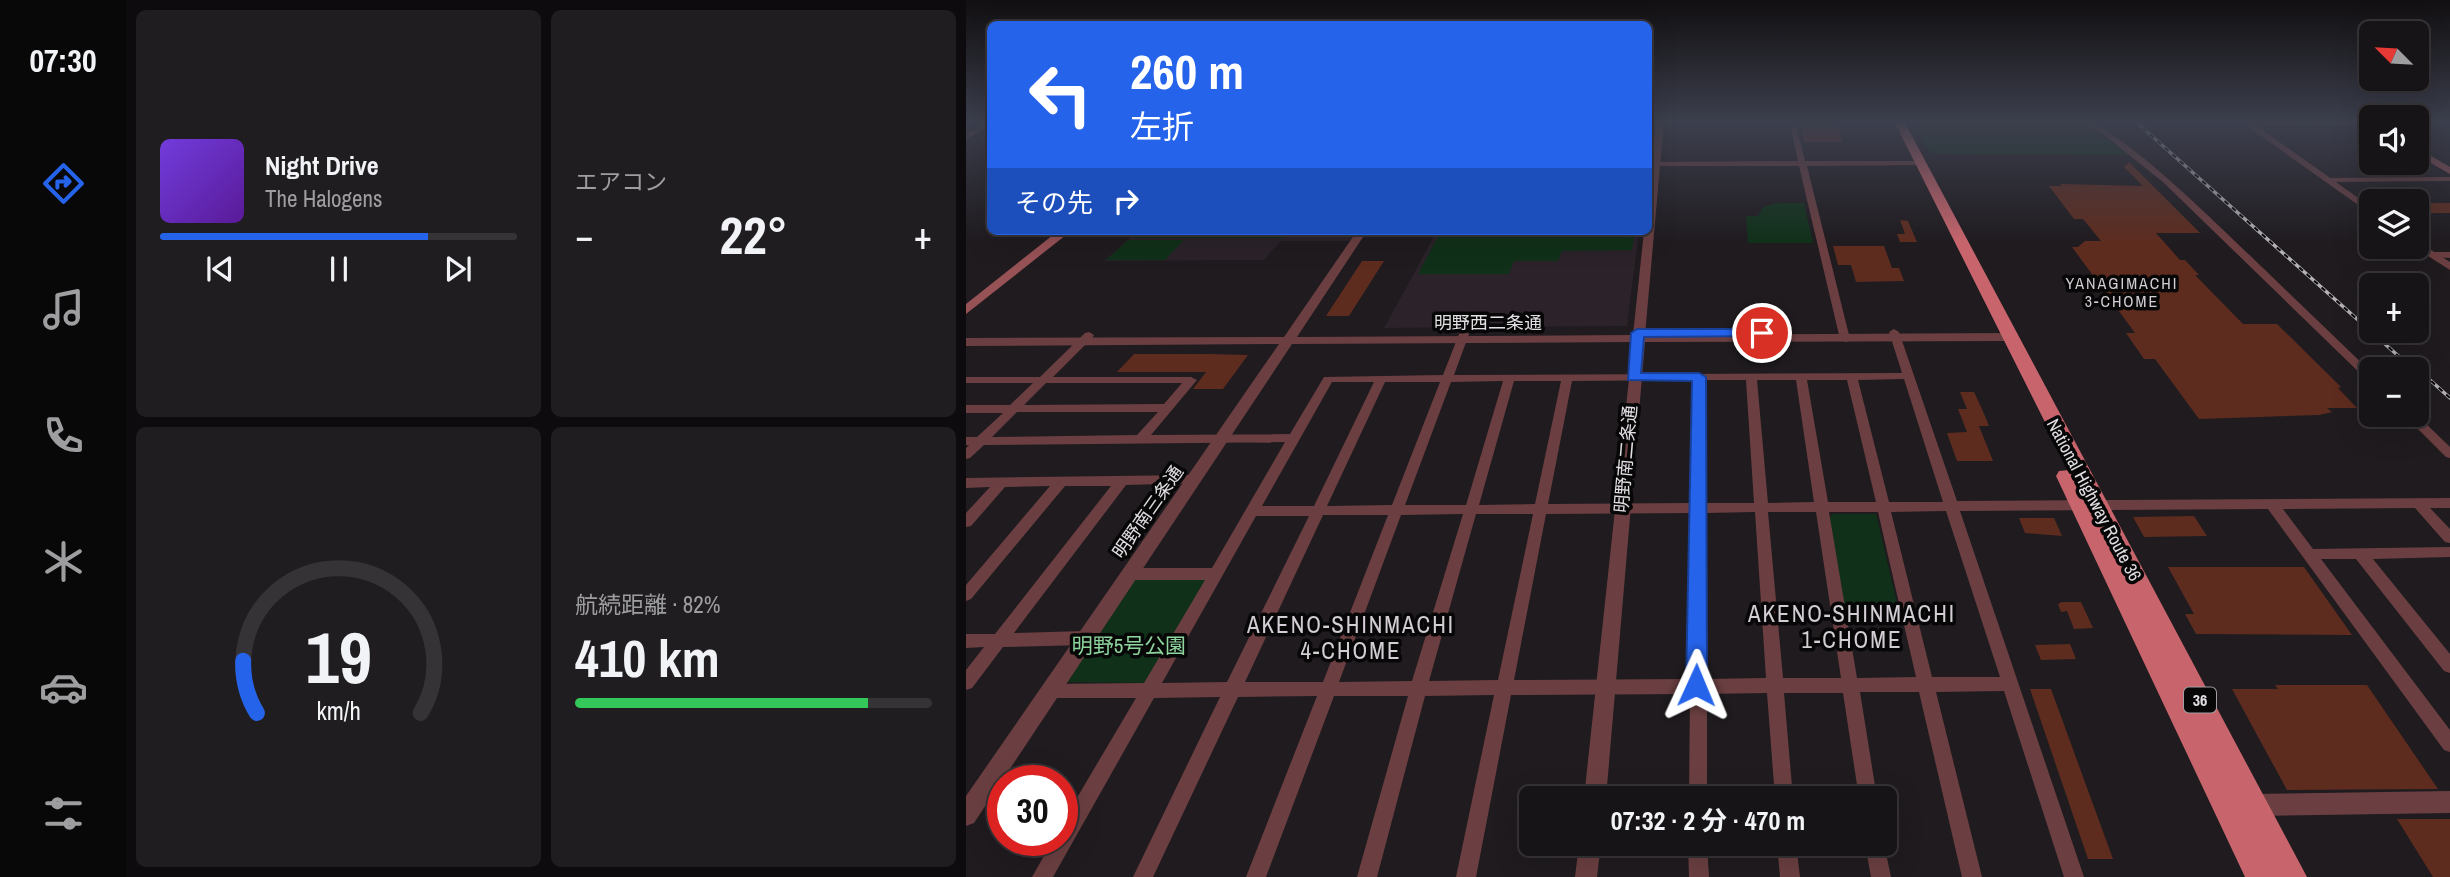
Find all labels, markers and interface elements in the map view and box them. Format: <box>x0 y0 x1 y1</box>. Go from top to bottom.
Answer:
north arrow <box>2359 21 2429 91</box>
map controls <box>2359 21 2429 427</box>
text: 260 m <box>1130 38 1244 104</box>
text: 07:30 <box>29 39 97 82</box>
icon: left <box>1015 49 1106 140</box>
text: 左折 <box>1130 105 1194 148</box>
button: sound <box>2359 105 2429 175</box>
text: Night Drive <box>265 148 379 183</box>
icon: directions <box>39 159 88 208</box>
text: エアコン <box>575 166 667 197</box>
icon: right <box>1107 182 1145 220</box>
text: The Halogens <box>265 183 382 214</box>
text: その先 <box>1015 185 1093 220</box>
button: layers <box>2359 189 2429 259</box>
text: 22° <box>719 200 788 270</box>
text: − <box>575 210 593 261</box>
text: + <box>914 210 932 261</box>
icon: previous <box>201 250 239 288</box>
icon: pause <box>320 250 358 288</box>
icon: next <box>439 250 477 288</box>
district label: YANAGIMACHI 3-CHOME <box>2066 272 2178 312</box>
button: + <box>2359 273 2429 343</box>
icon: music <box>39 285 88 334</box>
pin <box>1732 303 1792 363</box>
street label: 明野西二条通 <box>1434 310 1542 335</box>
icon: arrive <box>1743 314 1781 352</box>
button: − <box>2359 357 2429 427</box>
street label: 明野南二条通 <box>1608 404 1643 514</box>
icon: phone <box>39 411 88 460</box>
street label: National Highway Route 36 <box>2041 414 2148 585</box>
street label: 明野南三条通 <box>1106 460 1189 563</box>
icon: climate <box>39 537 88 586</box>
text: 航続距離 · 82% <box>575 589 720 620</box>
district label: AKENO-SHINMACHI 1-CHOME <box>1747 598 1956 655</box>
text: 19 <box>305 608 372 706</box>
district label: AKENO-SHINMACHI 4-CHOME <box>1246 609 1455 666</box>
text: 410 km <box>575 623 720 693</box>
park label: 明野5号公園 <box>1072 631 1186 660</box>
position arrow <box>1659 648 1733 722</box>
icon: car <box>39 663 88 712</box>
road number: 36 <box>2184 688 2216 712</box>
text: km/h <box>316 694 361 728</box>
speed limit sign: 30 <box>987 765 1078 856</box>
icon: filters <box>39 789 88 838</box>
text: 07:32 · 2 分 · 470 m <box>1611 803 1805 838</box>

